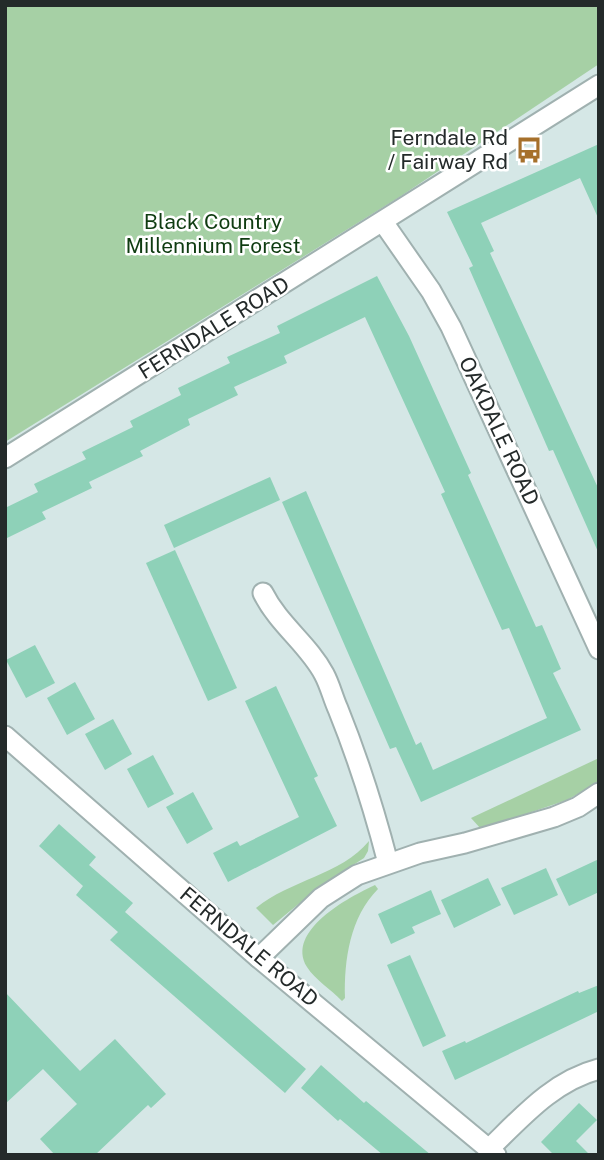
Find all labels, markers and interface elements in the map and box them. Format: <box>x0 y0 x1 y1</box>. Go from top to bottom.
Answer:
place label: Ferndale Rd / Fairway Rd <box>388 125 508 174</box>
bus stop icon: Ferndale Rd / Fairway Rd <box>514 135 544 165</box>
park label: Black Country Millennium Forest <box>125 209 301 258</box>
street label: FERNDALE ROAD <box>134 271 294 384</box>
street label: OAKDALE ROAD <box>454 352 545 509</box>
street label: FERNDALE ROAD <box>175 881 324 1012</box>

